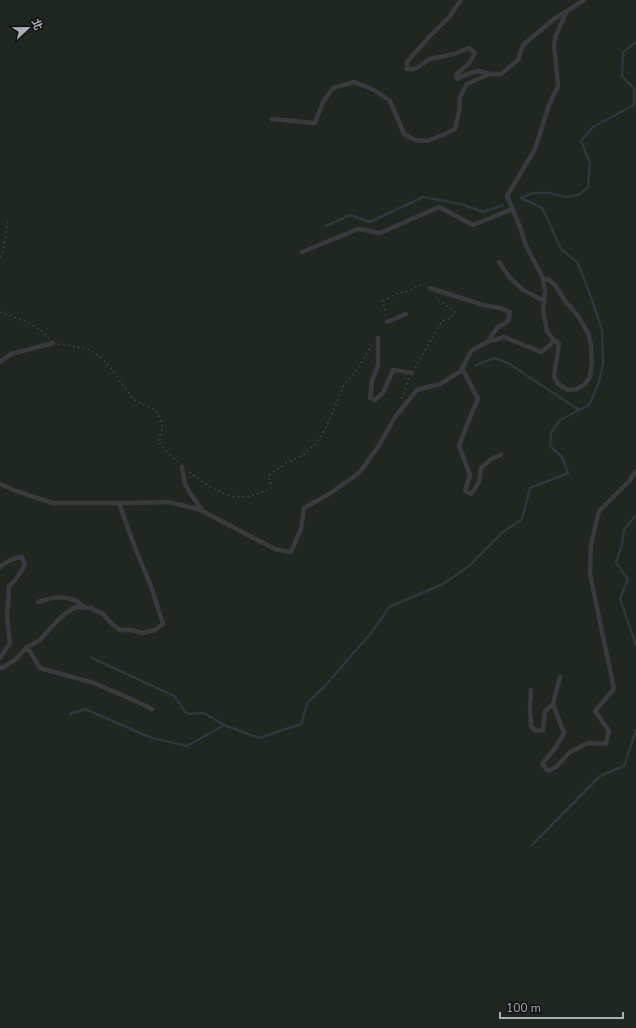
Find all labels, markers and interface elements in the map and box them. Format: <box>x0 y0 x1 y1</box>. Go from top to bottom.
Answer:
north arrow <box>8 8 48 48</box>
text: 北 <box>28 17 46 32</box>
scale bar <box>500 994 623 1020</box>
text: 100 m <box>506 1000 541 1016</box>

